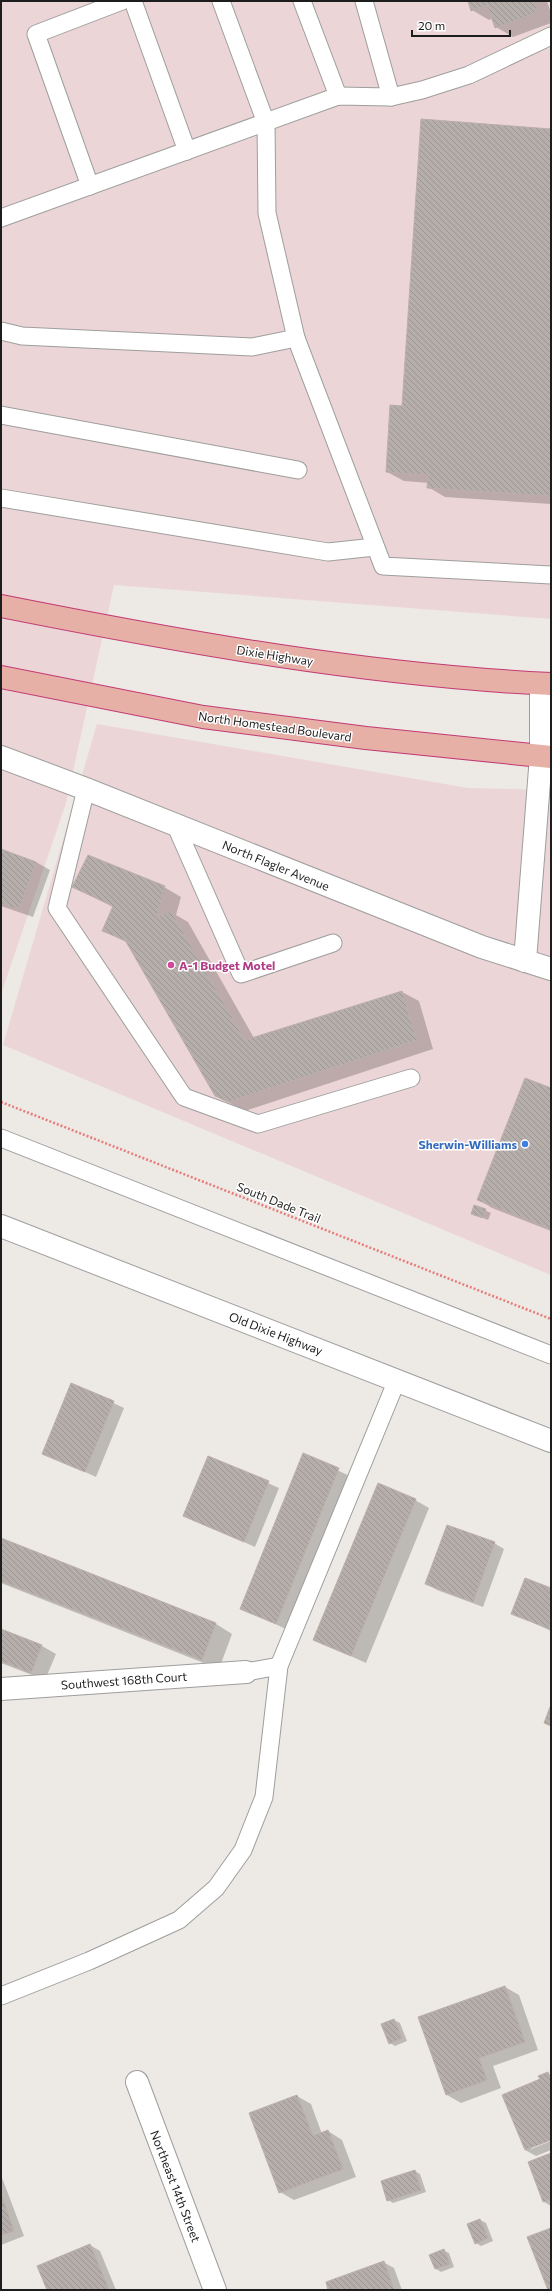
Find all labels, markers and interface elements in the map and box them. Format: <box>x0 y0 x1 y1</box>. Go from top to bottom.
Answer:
scale bar <box>412 12 510 38</box>
text: 20 m <box>418 18 445 32</box>
street label: Dixie Highway <box>236 642 314 668</box>
street label: North Homestead Boulevard <box>197 708 353 744</box>
street label: North Flagler Avenue <box>220 837 332 893</box>
place label: A-1 Budget Motel <box>179 958 275 972</box>
marker: A-1 Budget Motel <box>166 960 176 970</box>
place label: Sherwin-Williams <box>419 1137 517 1151</box>
marker: Sherwin-Williams <box>520 1139 530 1149</box>
street label: South Dade Trail <box>235 1179 323 1225</box>
street label: Old Dixie Highway <box>227 1309 325 1357</box>
street label: Southwest 168th Court <box>60 1669 188 1691</box>
street label: Northeast 14th Street <box>148 2128 204 2244</box>

